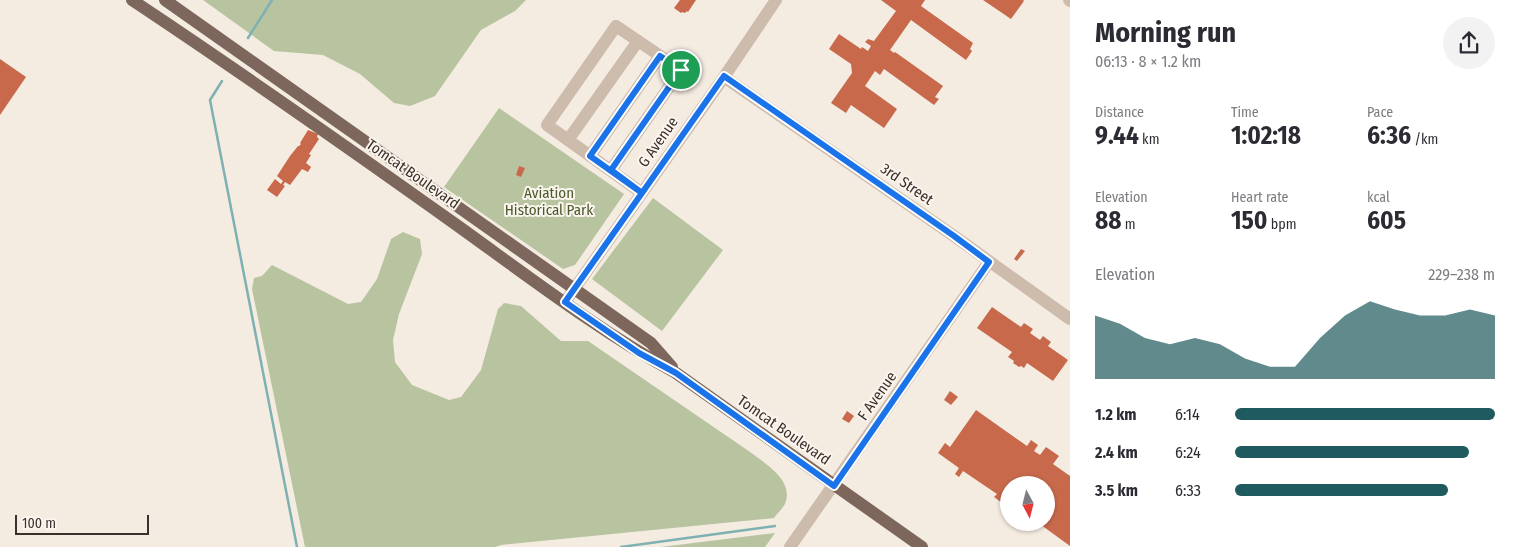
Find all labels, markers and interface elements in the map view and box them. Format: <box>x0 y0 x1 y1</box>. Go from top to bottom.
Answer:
text: Morning run <box>1095 16 1236 49</box>
button: share <box>1443 17 1495 69</box>
pin <box>660 49 702 91</box>
text: 06:13 · 8 × 1.2 km <box>1095 52 1201 71</box>
icon: arrive <box>667 56 695 84</box>
text: Distance <box>1095 104 1144 121</box>
text: Time <box>1231 104 1259 121</box>
text: Pace <box>1367 104 1393 121</box>
street label: G Avenue <box>634 113 682 171</box>
text: 9.44 <box>1095 121 1139 151</box>
text: 1:02:18 <box>1231 121 1301 151</box>
text: 6:36 <box>1367 121 1411 151</box>
text: km <box>1139 131 1159 148</box>
text: /km <box>1411 131 1438 148</box>
street label: Tomcat Boulevard <box>363 135 463 213</box>
street label: 3rd Street <box>877 159 937 209</box>
park label: Aviation Historical Park <box>505 184 593 219</box>
text: Elevation <box>1095 189 1148 206</box>
text: Heart rate <box>1231 189 1288 206</box>
text: kcal <box>1367 189 1390 206</box>
text: 88 <box>1095 206 1121 236</box>
text: 150 <box>1231 206 1268 236</box>
text: 605 <box>1367 206 1406 236</box>
text: m <box>1121 216 1135 233</box>
text: bpm <box>1268 216 1296 233</box>
text: Elevation <box>1095 265 1155 284</box>
text: 229–238 m <box>1428 265 1495 284</box>
street label: F Avenue <box>854 368 900 424</box>
street label: Tomcat Boulevard <box>734 391 834 469</box>
text: 1.2 km <box>1095 405 1137 424</box>
text: 6:14 <box>1175 405 1200 424</box>
text: 2.4 km <box>1095 443 1138 462</box>
text: 6:24 <box>1175 443 1201 462</box>
north arrow <box>1000 476 1055 531</box>
map controls <box>1000 476 1055 531</box>
text: 3.5 km <box>1095 481 1138 500</box>
text: 6:33 <box>1175 481 1201 500</box>
scale bar <box>15 512 149 535</box>
text: 100 m <box>22 515 56 532</box>

